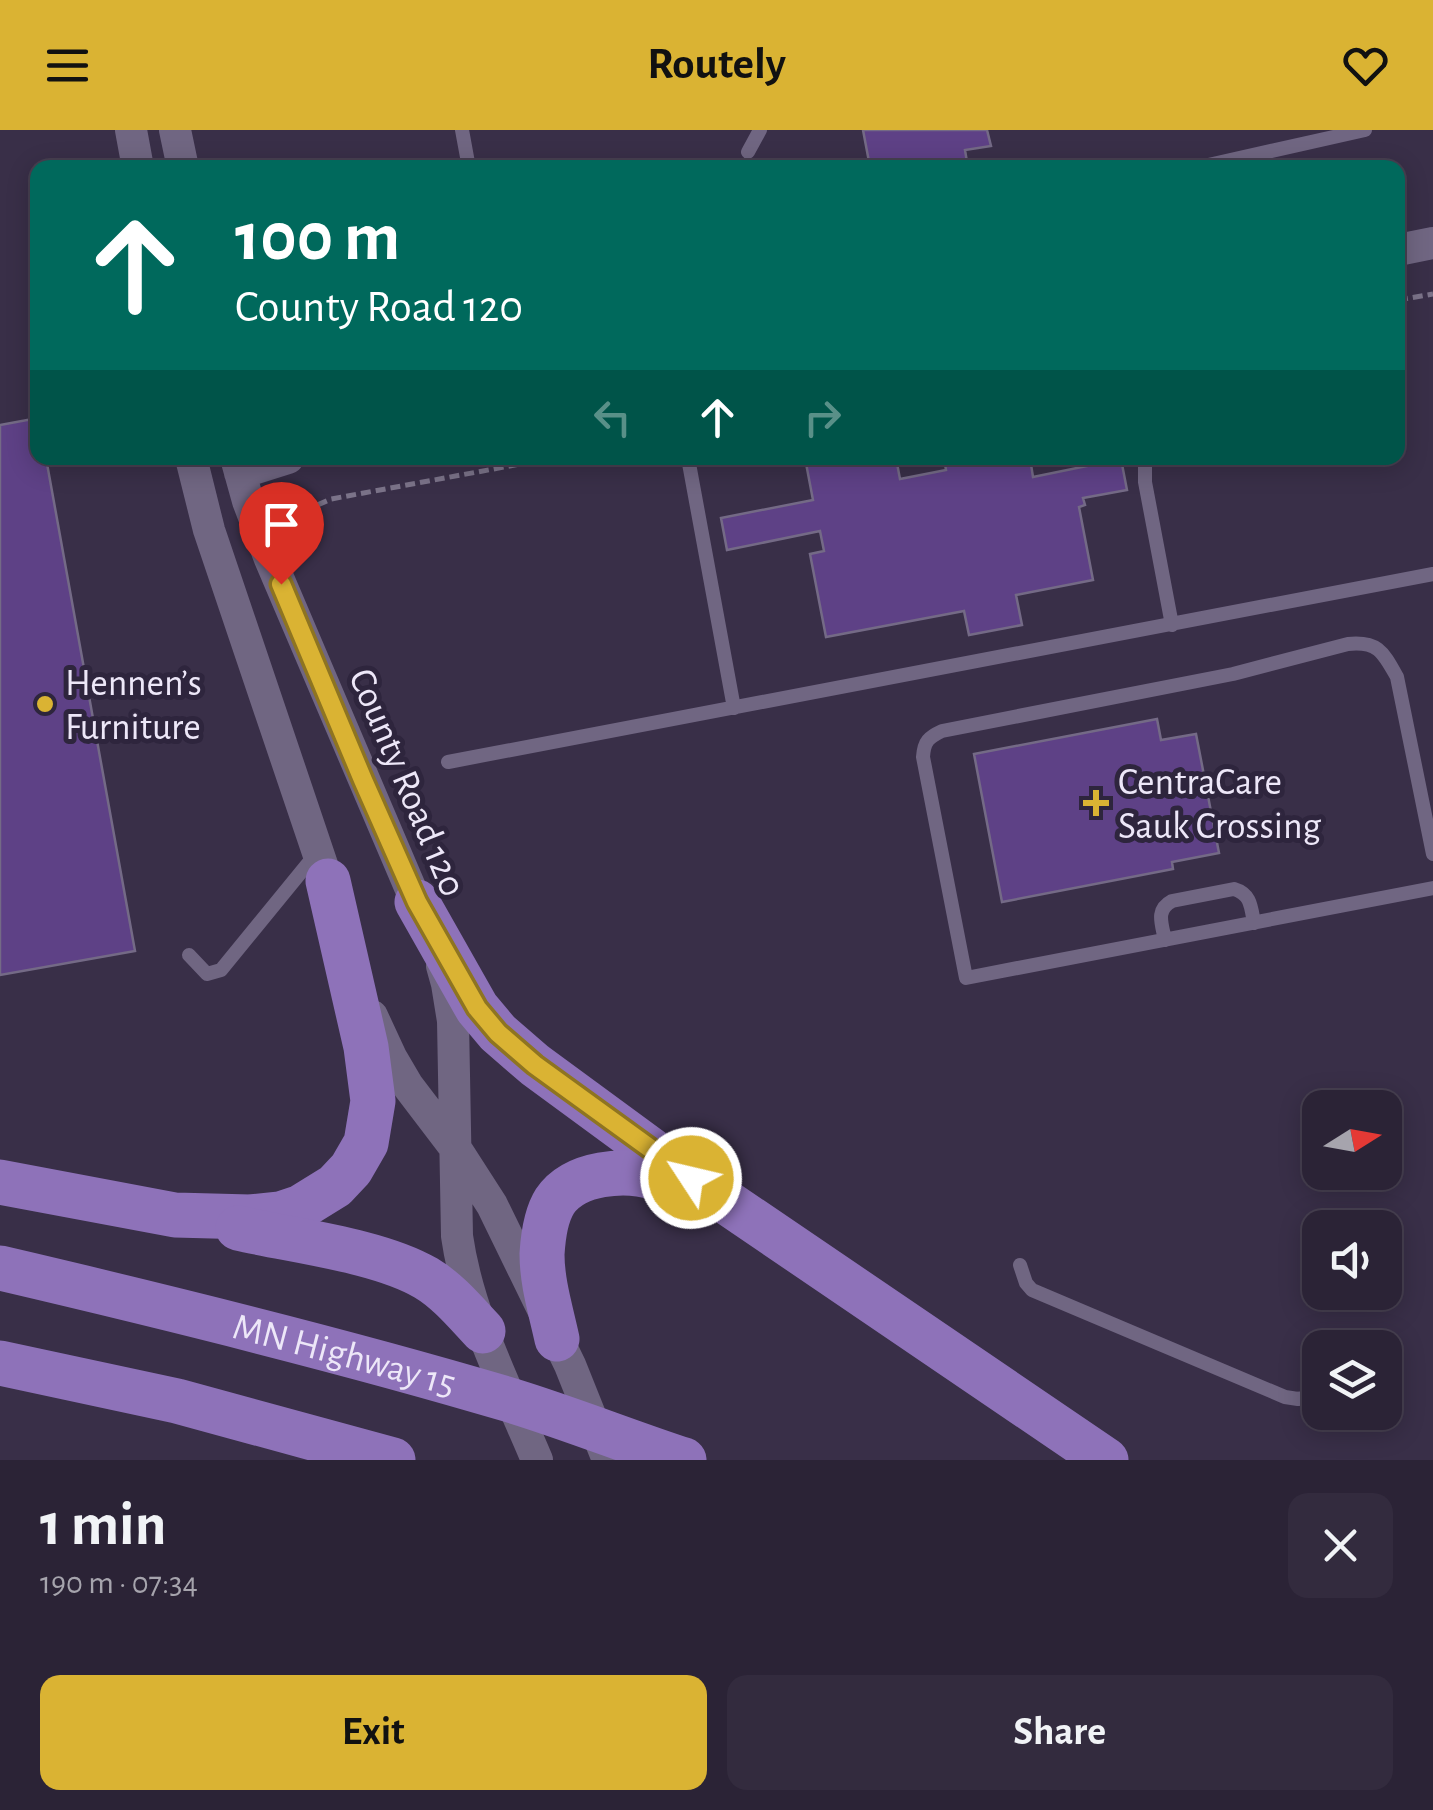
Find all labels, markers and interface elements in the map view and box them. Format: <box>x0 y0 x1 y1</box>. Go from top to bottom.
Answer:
icon: menu <box>40 38 95 93</box>
icon: heart <box>1338 38 1393 93</box>
text: Routely <box>647 42 786 87</box>
icon: ahead <box>70 200 200 330</box>
text: 100 m <box>235 203 400 273</box>
text: County Road 120 <box>235 285 523 330</box>
icon: left <box>585 390 640 445</box>
icon: ahead <box>690 390 745 445</box>
icon: right <box>795 390 850 445</box>
pin <box>239 482 324 585</box>
icon: arrive <box>254 497 309 552</box>
street label: County Road 120 <box>341 663 471 902</box>
place label: Hennen’s Furniture <box>65 665 202 747</box>
marker: Hennen’s Furniture <box>34 693 56 715</box>
place label: CentraCare Sauk Crossing <box>1118 764 1322 846</box>
marker: CentraCare Sauk Crossing <box>1083 790 1109 816</box>
north arrow <box>1302 1090 1402 1190</box>
map controls <box>1302 1090 1402 1430</box>
position arrow <box>639 1126 743 1230</box>
button: sound <box>1302 1210 1402 1310</box>
street label: MN Highway 15 <box>229 1308 459 1404</box>
button: layers <box>1302 1330 1402 1430</box>
button: close <box>1288 1493 1393 1598</box>
text: 1 min <box>40 1496 166 1556</box>
text: 190 m · 07:34 <box>40 1567 198 1599</box>
button: Exit <box>40 1675 707 1790</box>
button: Share <box>727 1675 1393 1790</box>

